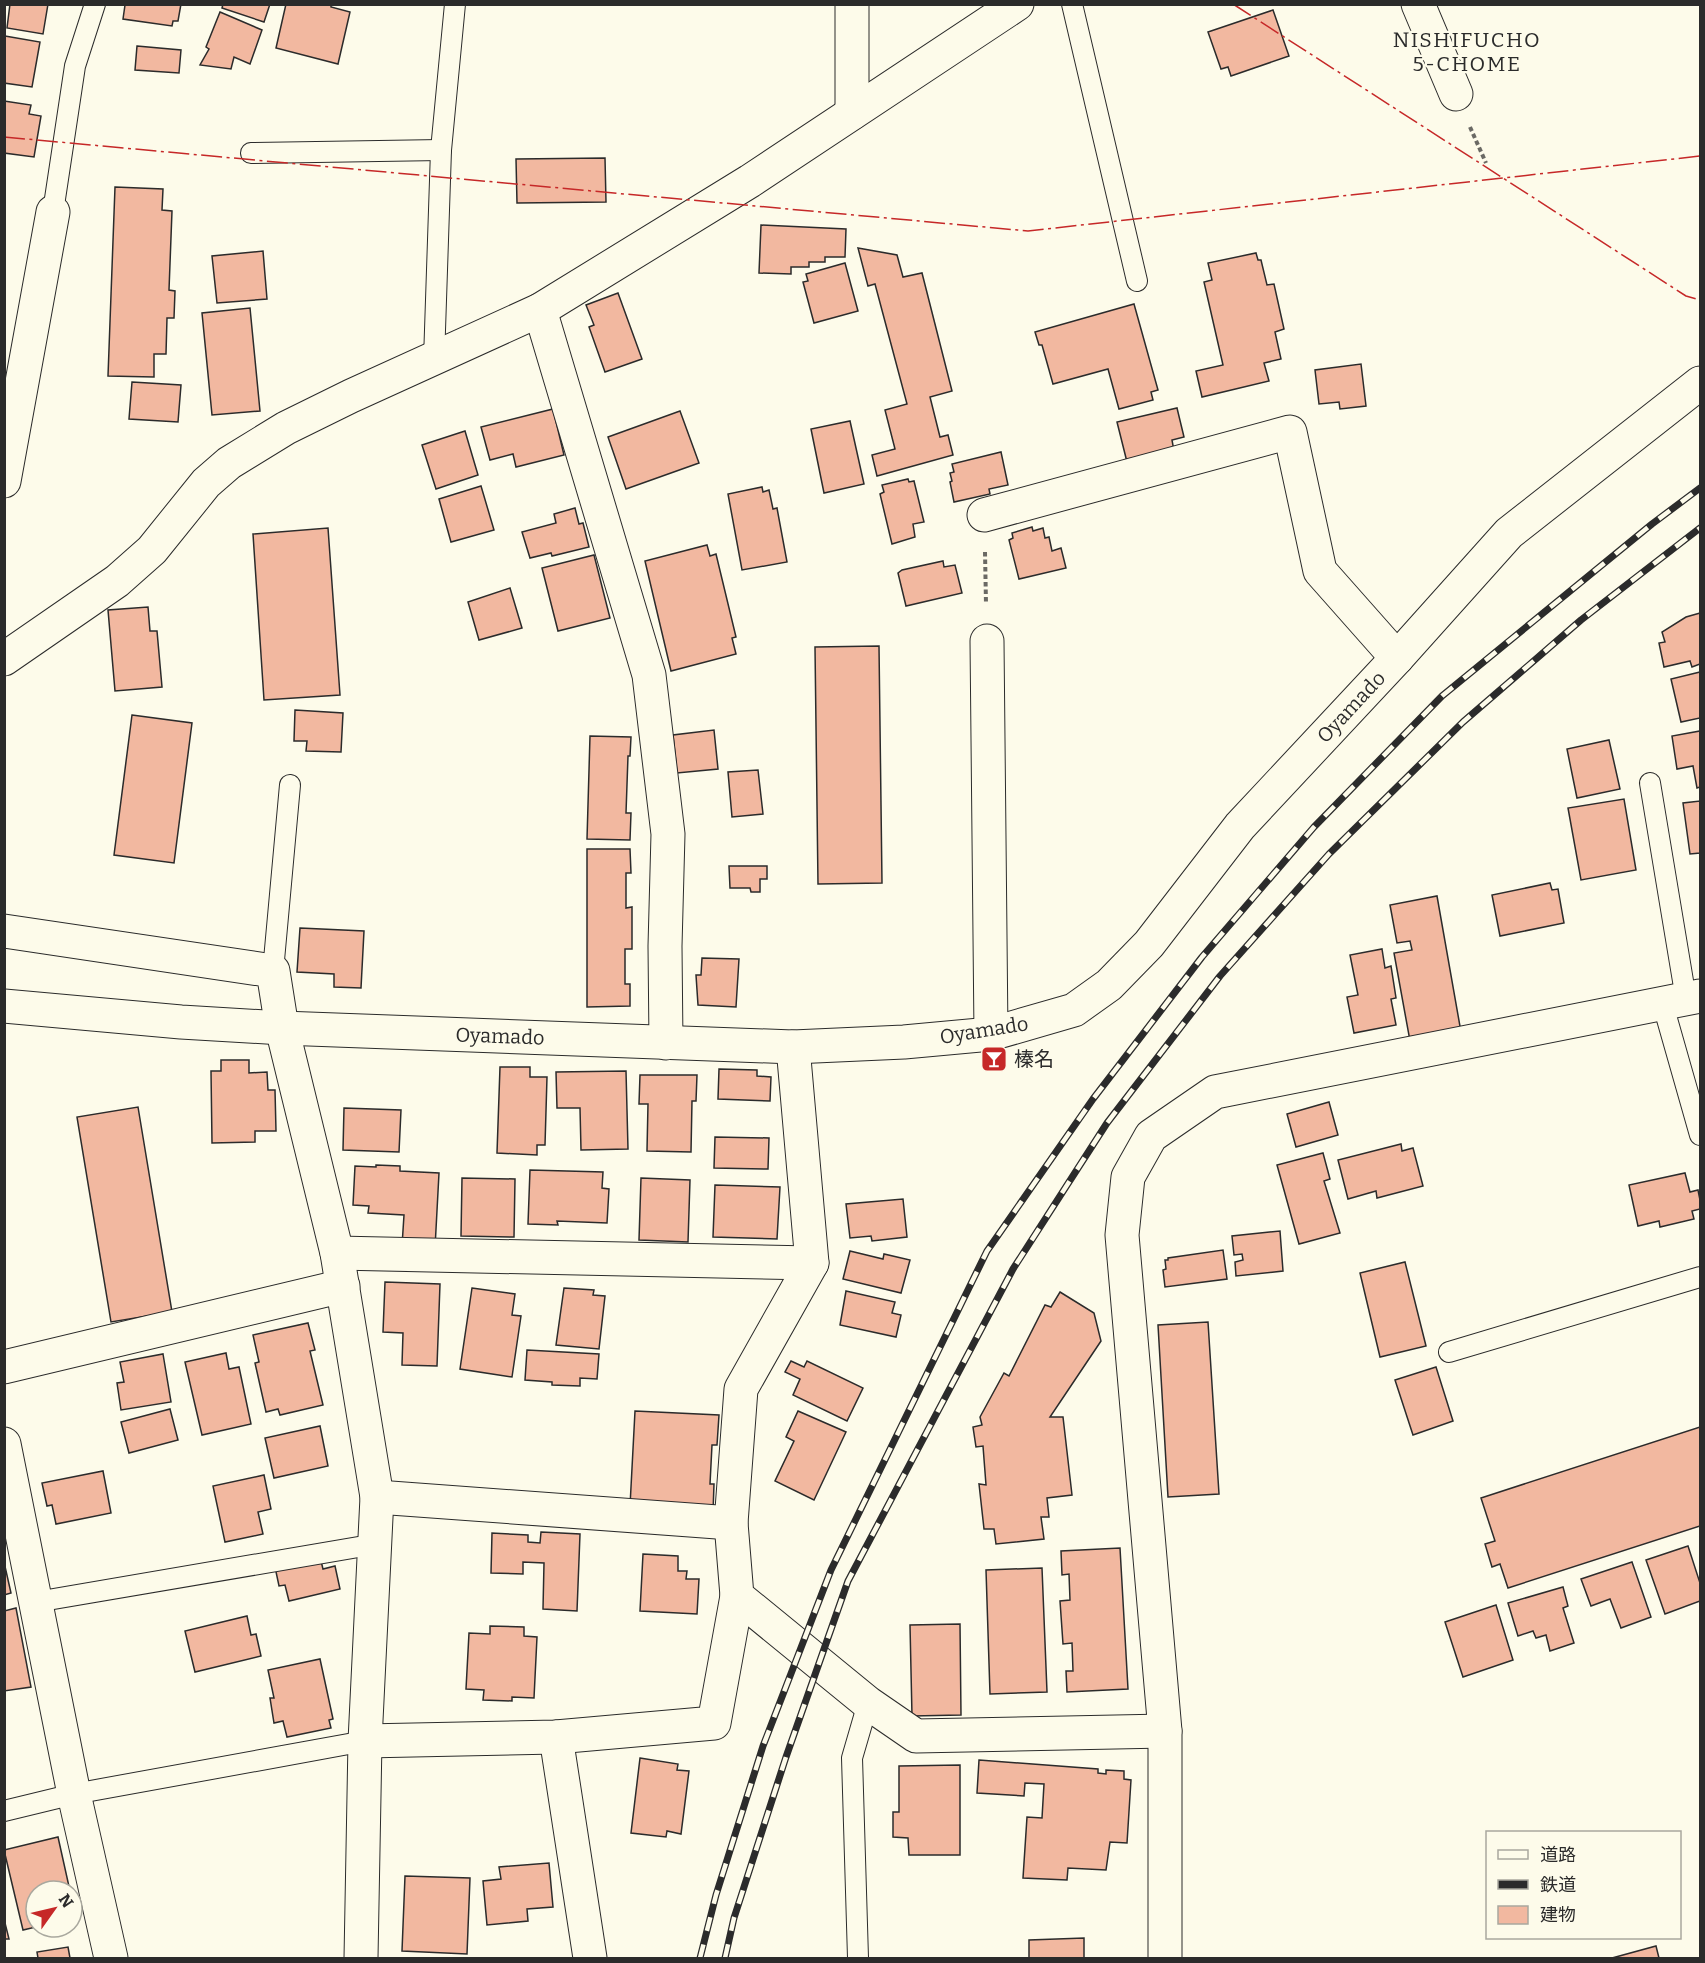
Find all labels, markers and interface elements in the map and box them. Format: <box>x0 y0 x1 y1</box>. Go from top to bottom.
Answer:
district label: NISHIFUCHO 5-CHOME <box>1393 27 1541 77</box>
street label: Oyamado <box>1312 666 1390 748</box>
street label: Oyamado <box>938 1011 1030 1049</box>
street label: Oyamado <box>455 1022 545 1050</box>
bar icon: 榛名 <box>979 1044 1009 1074</box>
place label: 榛名 <box>1014 1047 1054 1071</box>
legend <box>1486 1831 1681 1939</box>
text: 道路 <box>1540 1844 1576 1866</box>
text: 鉄道 <box>1540 1874 1576 1896</box>
north arrow <box>24 1879 84 1939</box>
text: N <box>55 1890 77 1911</box>
text: 建物 <box>1540 1904 1576 1926</box>

